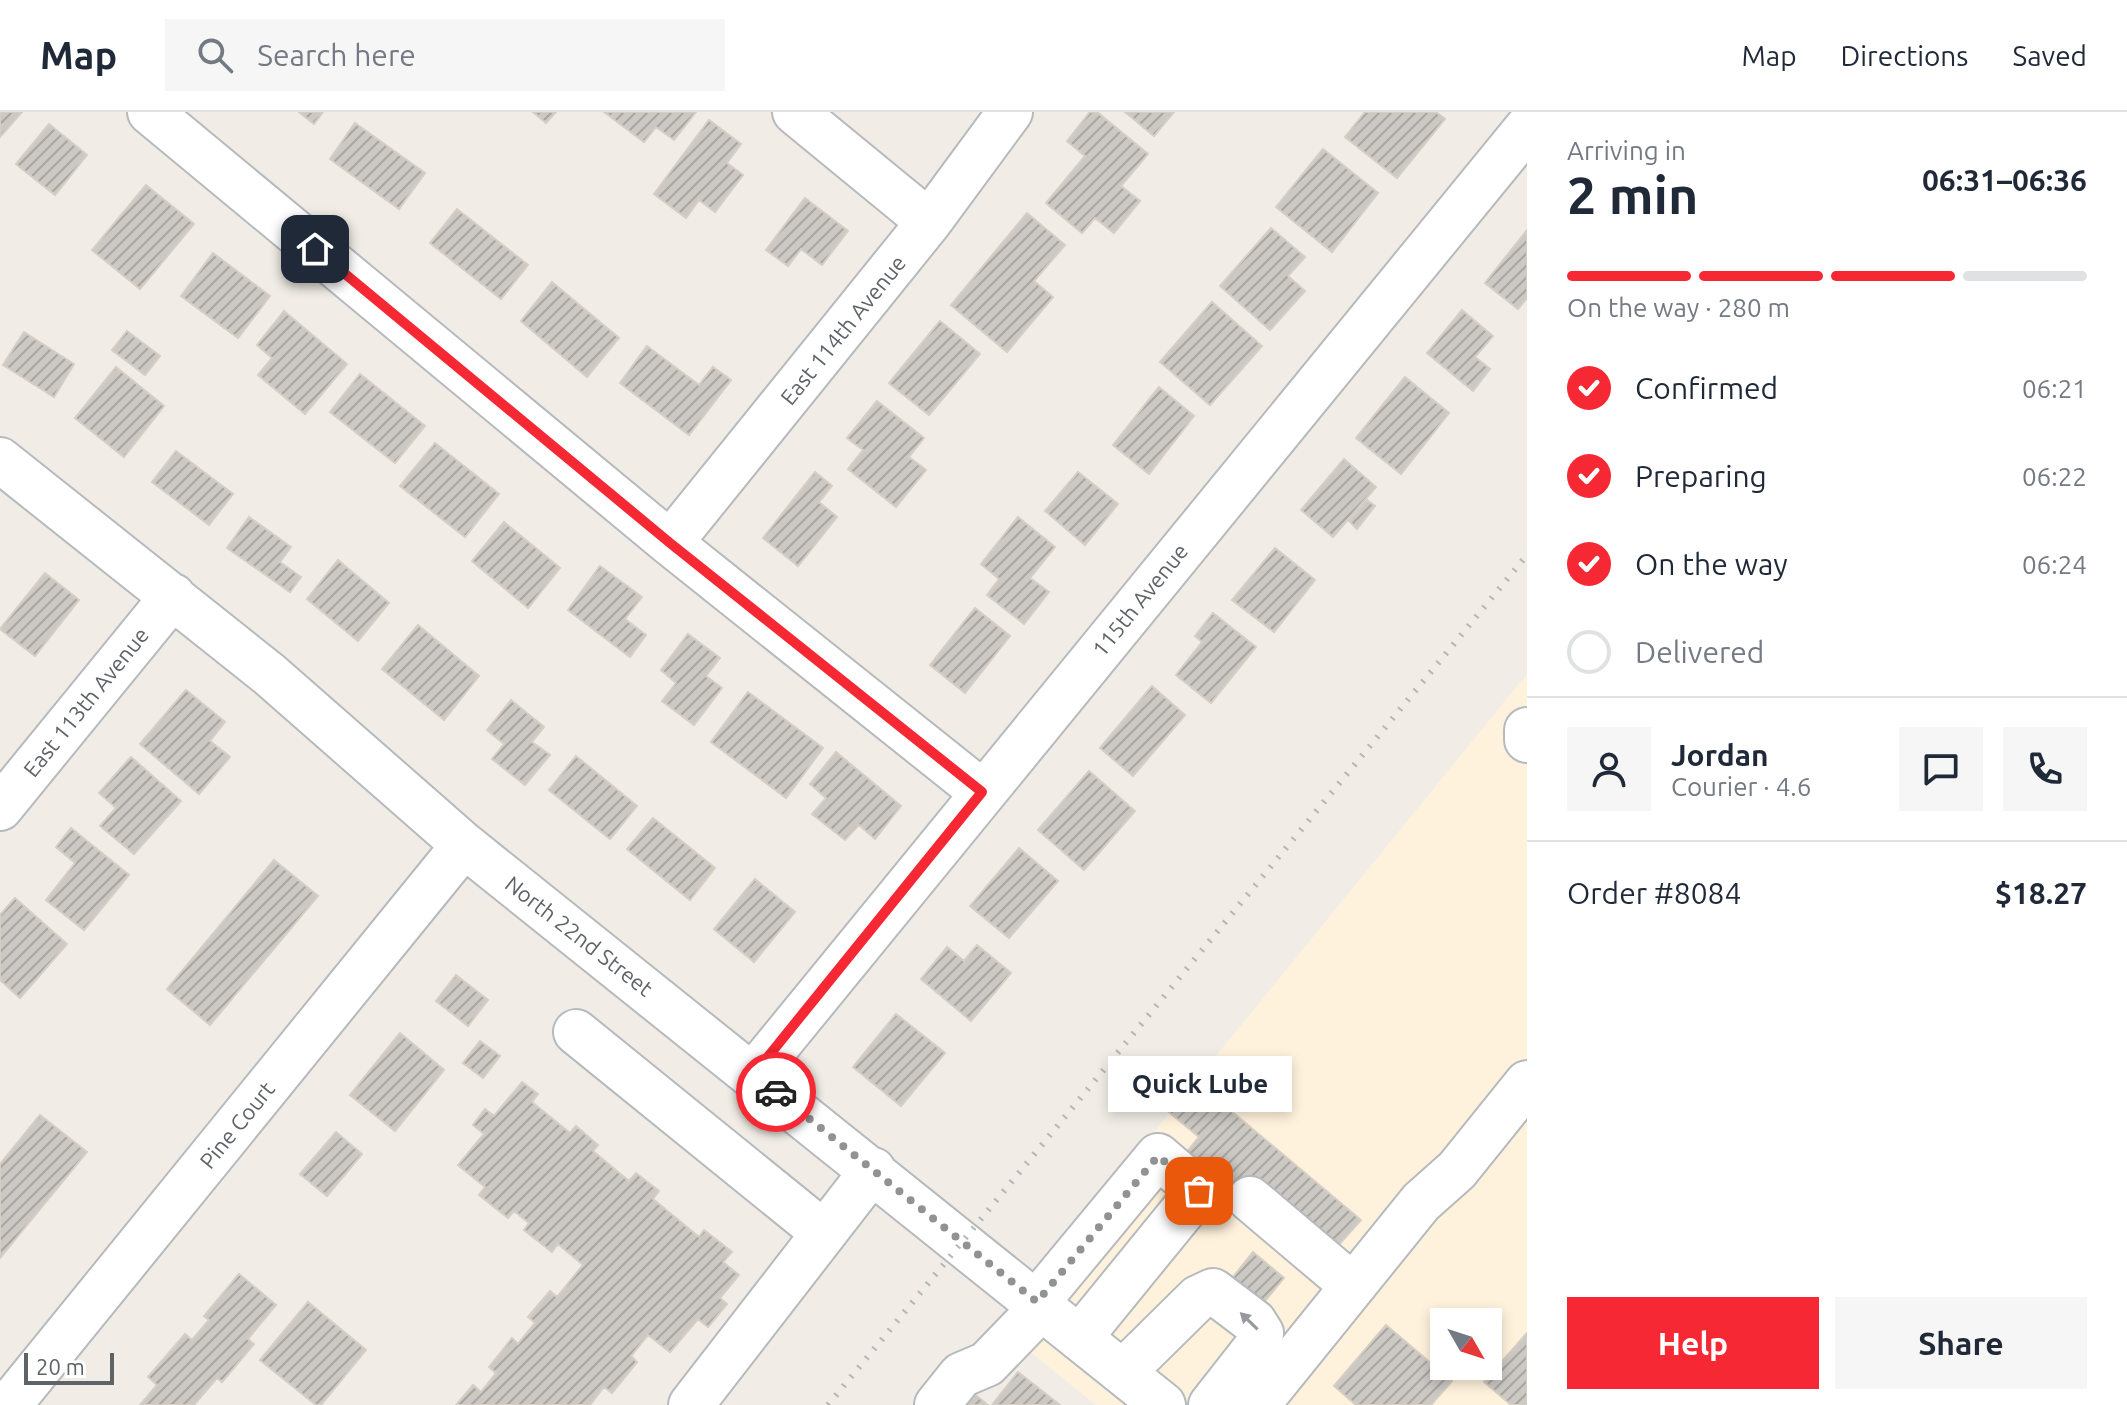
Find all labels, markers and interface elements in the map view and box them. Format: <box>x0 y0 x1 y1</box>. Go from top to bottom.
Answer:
search box <box>165 19 725 91</box>
icon: search <box>193 33 237 77</box>
text: Map <box>40 34 117 76</box>
text: Search here <box>257 38 416 72</box>
text: Map <box>1741 40 1797 71</box>
text: Directions <box>1841 40 1968 71</box>
text: Saved <box>2012 40 2087 71</box>
text: Arriving in <box>1567 136 1686 165</box>
text: 06:31–06:36 <box>1922 163 2087 197</box>
text: 2 min <box>1567 166 1698 224</box>
pin <box>281 215 349 283</box>
icon: home <box>293 227 337 271</box>
street label: East 114th Avenue <box>775 250 910 409</box>
text: On the way · 280 m <box>1567 293 1790 322</box>
icon: check <box>1567 366 1611 410</box>
text: Confirmed <box>1635 371 1778 405</box>
text: 06:21 <box>2022 374 2087 403</box>
icon: check <box>1567 454 1611 498</box>
text: Preparing <box>1635 459 1767 493</box>
text: 06:22 <box>2022 462 2087 491</box>
street label: 115th Avenue <box>1087 538 1193 661</box>
icon: check <box>1567 542 1611 586</box>
text: On the way <box>1635 547 1788 581</box>
text: 06:24 <box>2022 550 2087 579</box>
street label: East 113th Avenue <box>18 622 153 781</box>
text: Delivered <box>1635 635 1764 669</box>
button: person <box>1567 727 1651 811</box>
button: chat <box>1899 727 1983 811</box>
button: phone <box>2003 727 2087 811</box>
text: Jordan <box>1671 738 1769 772</box>
text: Courier · 4.6 <box>1671 772 1811 801</box>
street label: North 22nd Street <box>501 870 658 1001</box>
text: Order #8084 <box>1567 876 1741 910</box>
text: $18.27 <box>1995 876 2087 910</box>
courier <box>736 1052 816 1132</box>
callout: Quick Lube <box>1107 1055 1291 1111</box>
text: Quick Lube <box>1132 1069 1268 1098</box>
icon: car <box>754 1070 798 1114</box>
street label: Pine Court <box>194 1076 279 1173</box>
pin <box>1165 1157 1233 1225</box>
icon: bag <box>1177 1169 1221 1213</box>
button: Help <box>1567 1297 1819 1389</box>
button: Share <box>1835 1297 2087 1389</box>
north arrow <box>1430 1308 1502 1380</box>
map controls <box>1430 1308 1502 1380</box>
one-way arrow <box>1240 1312 1259 1330</box>
scale bar <box>24 1349 114 1385</box>
text: 20 m <box>36 1354 85 1379</box>

